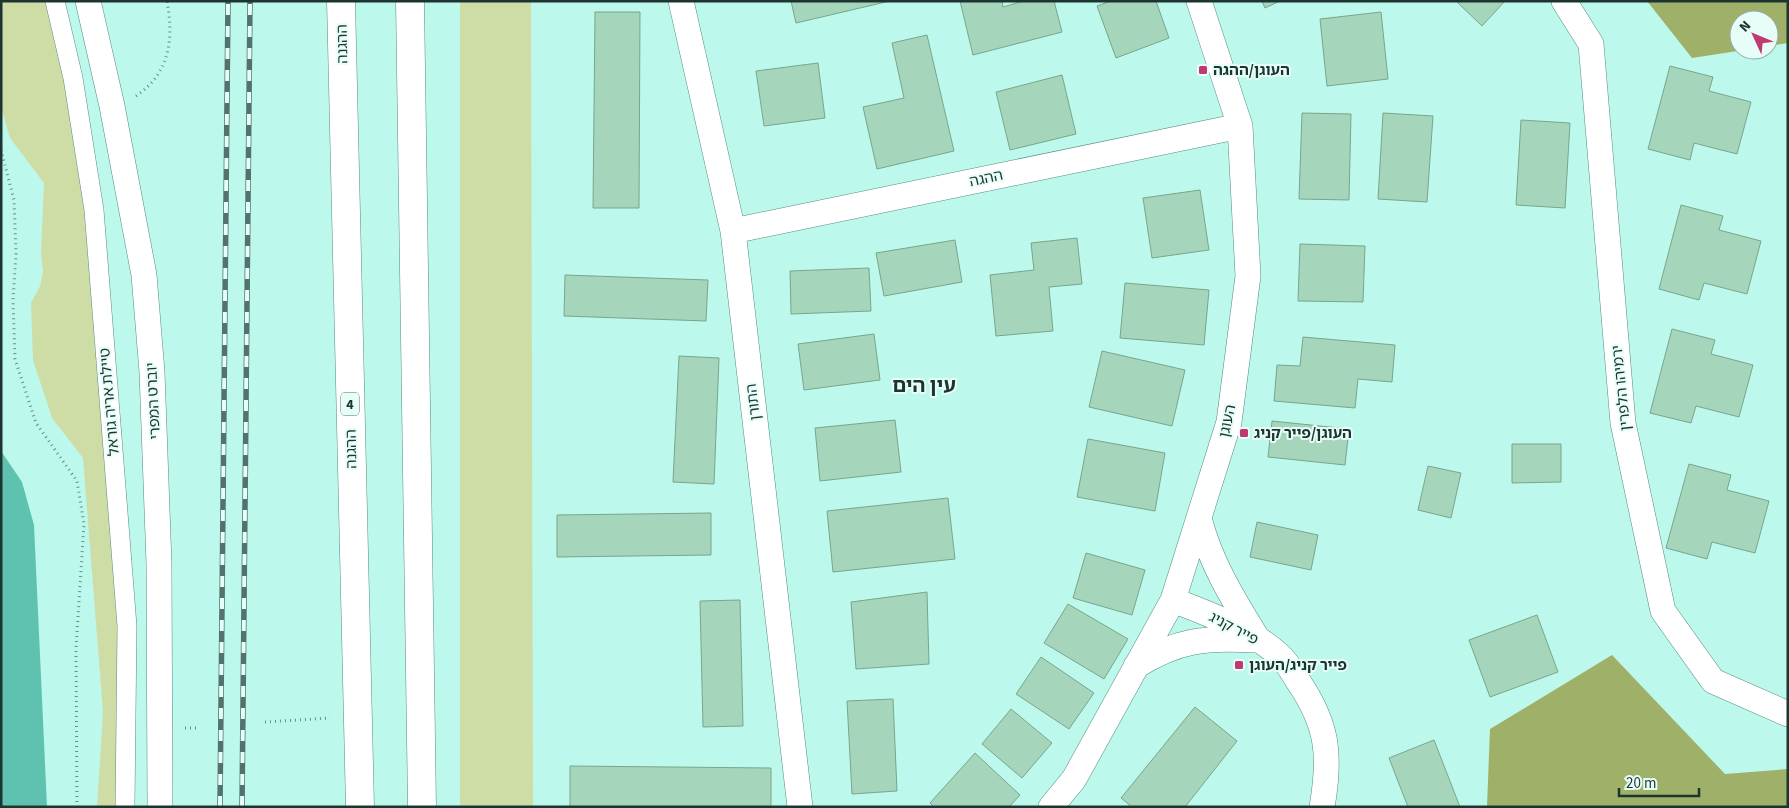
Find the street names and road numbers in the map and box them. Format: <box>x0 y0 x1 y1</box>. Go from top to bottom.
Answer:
street label: ההגנה <box>332 24 353 64</box>
street label: ההגה <box>967 165 1005 192</box>
street label: ירמיהו הלפרין <box>1607 344 1636 432</box>
street label: טיילת אריה גוראל <box>94 347 125 457</box>
street label: יוברט המפרי <box>141 362 166 440</box>
street label: התורן <box>741 382 766 421</box>
road number: 4 <box>341 392 359 416</box>
street label: העוגן <box>1214 403 1241 440</box>
street label: ההגנה <box>341 429 362 469</box>
street label: פייר קניג <box>1205 607 1262 650</box>

